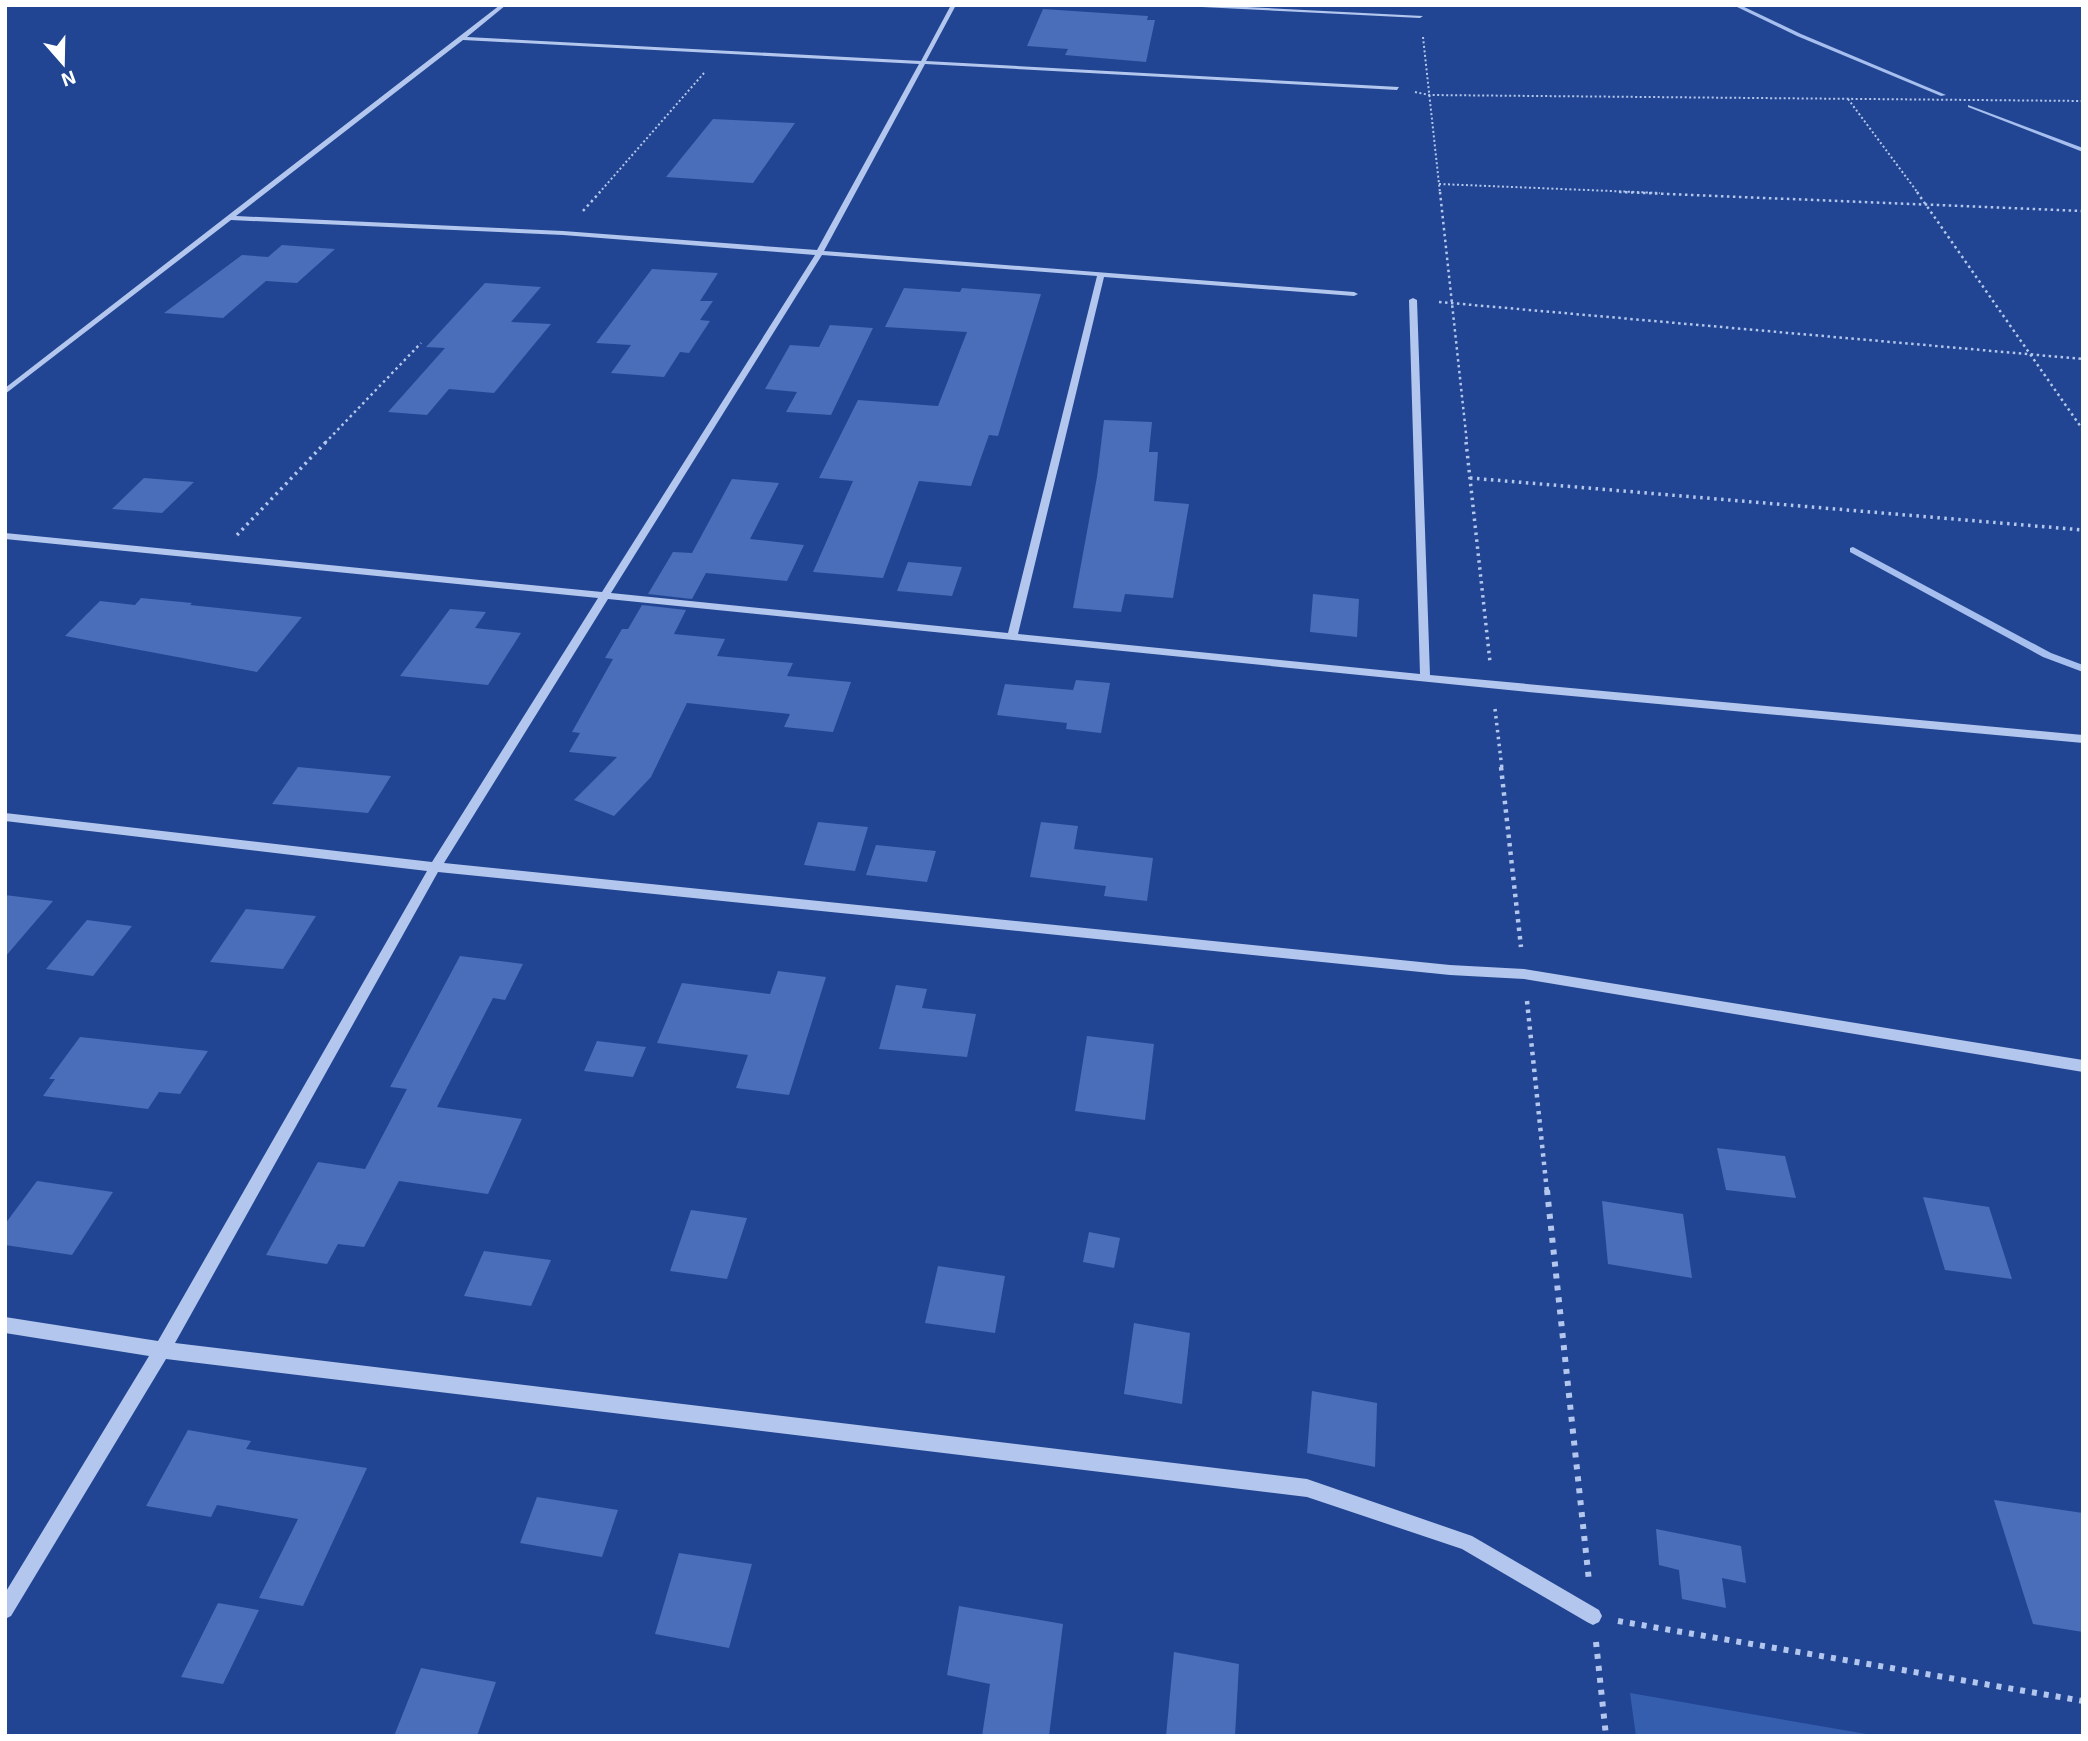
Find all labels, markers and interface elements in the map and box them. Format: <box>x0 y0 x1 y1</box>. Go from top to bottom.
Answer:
north arrow <box>28 28 98 98</box>
text: N <box>59 66 79 93</box>

